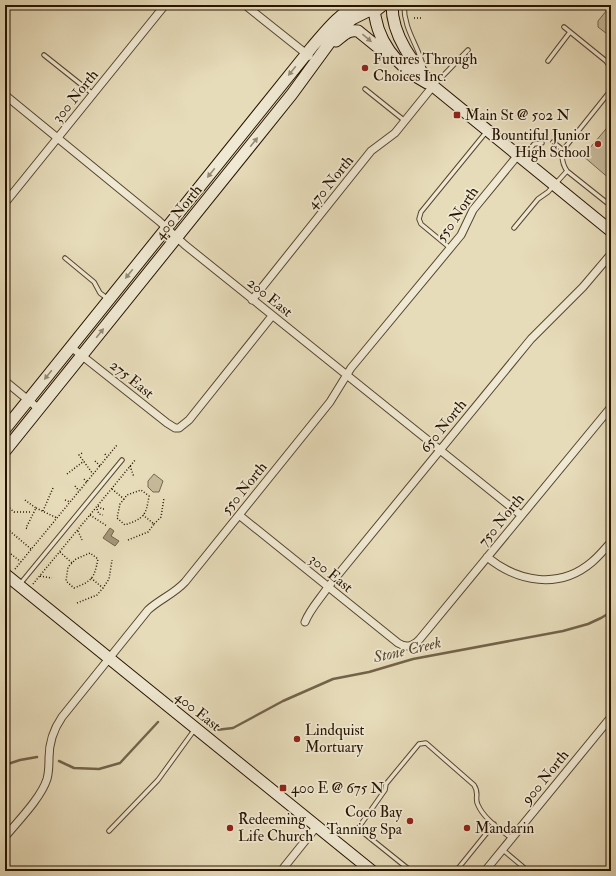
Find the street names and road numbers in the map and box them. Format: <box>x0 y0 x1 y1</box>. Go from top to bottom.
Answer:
street label: 300 North <box>48 66 103 127</box>
street label: 470 North <box>303 151 358 213</box>
street label: 400 North <box>150 181 206 244</box>
street label: 550 North <box>432 183 483 246</box>
street label: 200 East <box>243 273 296 322</box>
street label: 275 East <box>106 356 158 403</box>
street label: 650 North <box>416 396 471 457</box>
street label: 550 North <box>217 458 272 519</box>
street label: 750 North <box>474 490 529 551</box>
street label: 300 East <box>305 550 357 597</box>
street label: 400 East <box>171 687 225 736</box>
street label: 900 North <box>517 746 573 809</box>

